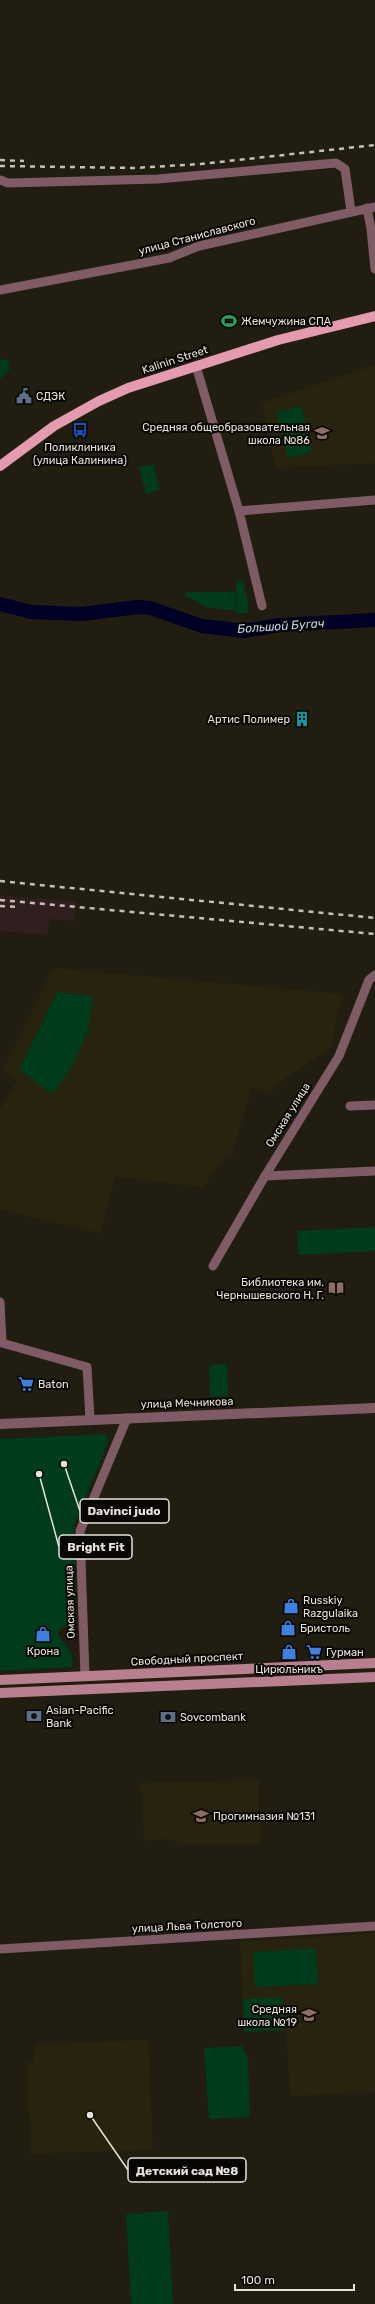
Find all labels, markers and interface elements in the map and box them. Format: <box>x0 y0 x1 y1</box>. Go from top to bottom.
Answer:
street label: улица Станиславского <box>137 214 257 258</box>
sports icon: Жемчужина СПА <box>220 312 238 330</box>
place label: Жемчужина СПА <box>241 315 332 328</box>
street label: Kalinin Street <box>140 343 210 377</box>
public building icon: СДЭК <box>15 387 33 405</box>
place label: СДЭК <box>36 390 65 403</box>
bus stop icon: Поликлиника (улица Калинина) <box>71 421 89 439</box>
place label: Средняя общеобразовательная школа №86 <box>142 421 310 447</box>
school or university icon: Средняя общеобразовательная школа №86 <box>313 424 331 442</box>
place label: Поликлиника (улица Калинина) <box>33 441 127 467</box>
water label: Большой Бугач <box>237 616 325 636</box>
building icon: Артис Полимер <box>293 710 311 728</box>
place label: Артис Полимер <box>208 713 290 726</box>
street label: Омская улица <box>263 1080 313 1150</box>
place label: Библиотека им. Чернышевского Н. Г. <box>216 1276 324 1302</box>
library icon: Библиотека им. Чернышевского Н. Г. <box>327 1279 345 1297</box>
supermarket icon: Baton <box>17 1375 35 1393</box>
place label: Baton <box>38 1378 69 1391</box>
street label: улица Мечникова <box>140 1395 234 1411</box>
callout: Davinci judo <box>80 1499 169 1523</box>
text: Davinci judo <box>87 1504 161 1518</box>
callout: Bright Fit <box>59 1535 132 1559</box>
text: Bright Fit <box>67 1540 125 1554</box>
street label: Омская улица <box>62 1565 78 1639</box>
place label: Russkiy Razgulaika <box>303 1594 358 1620</box>
shop icon: Russkiy Razgulaika <box>282 1597 300 1615</box>
shop icon: Бристоль <box>279 1619 297 1637</box>
place label: Бристоль <box>300 1622 351 1635</box>
shop icon: Крона <box>34 1625 52 1643</box>
shop icon: Цирюльникъ <box>280 1643 298 1661</box>
supermarket icon: Гурман <box>305 1643 323 1661</box>
place label: Крона <box>27 1645 59 1658</box>
place label: Гурман <box>326 1646 364 1659</box>
street label: Свободный проспект <box>130 1650 244 1668</box>
place label: Цирюльникъ <box>255 1663 323 1676</box>
place label: Asian-Pacific Bank <box>46 1704 114 1730</box>
bank icon: Asian-Pacific Bank <box>25 1707 43 1725</box>
bank icon: Sovcombank <box>159 1708 177 1726</box>
place label: Sovcombank <box>180 1711 246 1724</box>
school or university icon: Прогимназия №131 <box>192 1807 210 1825</box>
place label: Прогимназия №131 <box>213 1810 315 1823</box>
street label: улица Льва Толстого <box>132 1917 242 1935</box>
place label: Средняя школа №19 <box>237 2003 297 2029</box>
school or university icon: Средняя школа №19 <box>300 2006 318 2024</box>
callout: Детский сад №8 <box>128 2158 246 2182</box>
text: Детский сад №8 <box>136 2164 238 2178</box>
scale bar <box>235 2266 354 2292</box>
text: 100 m <box>241 2273 275 2287</box>

